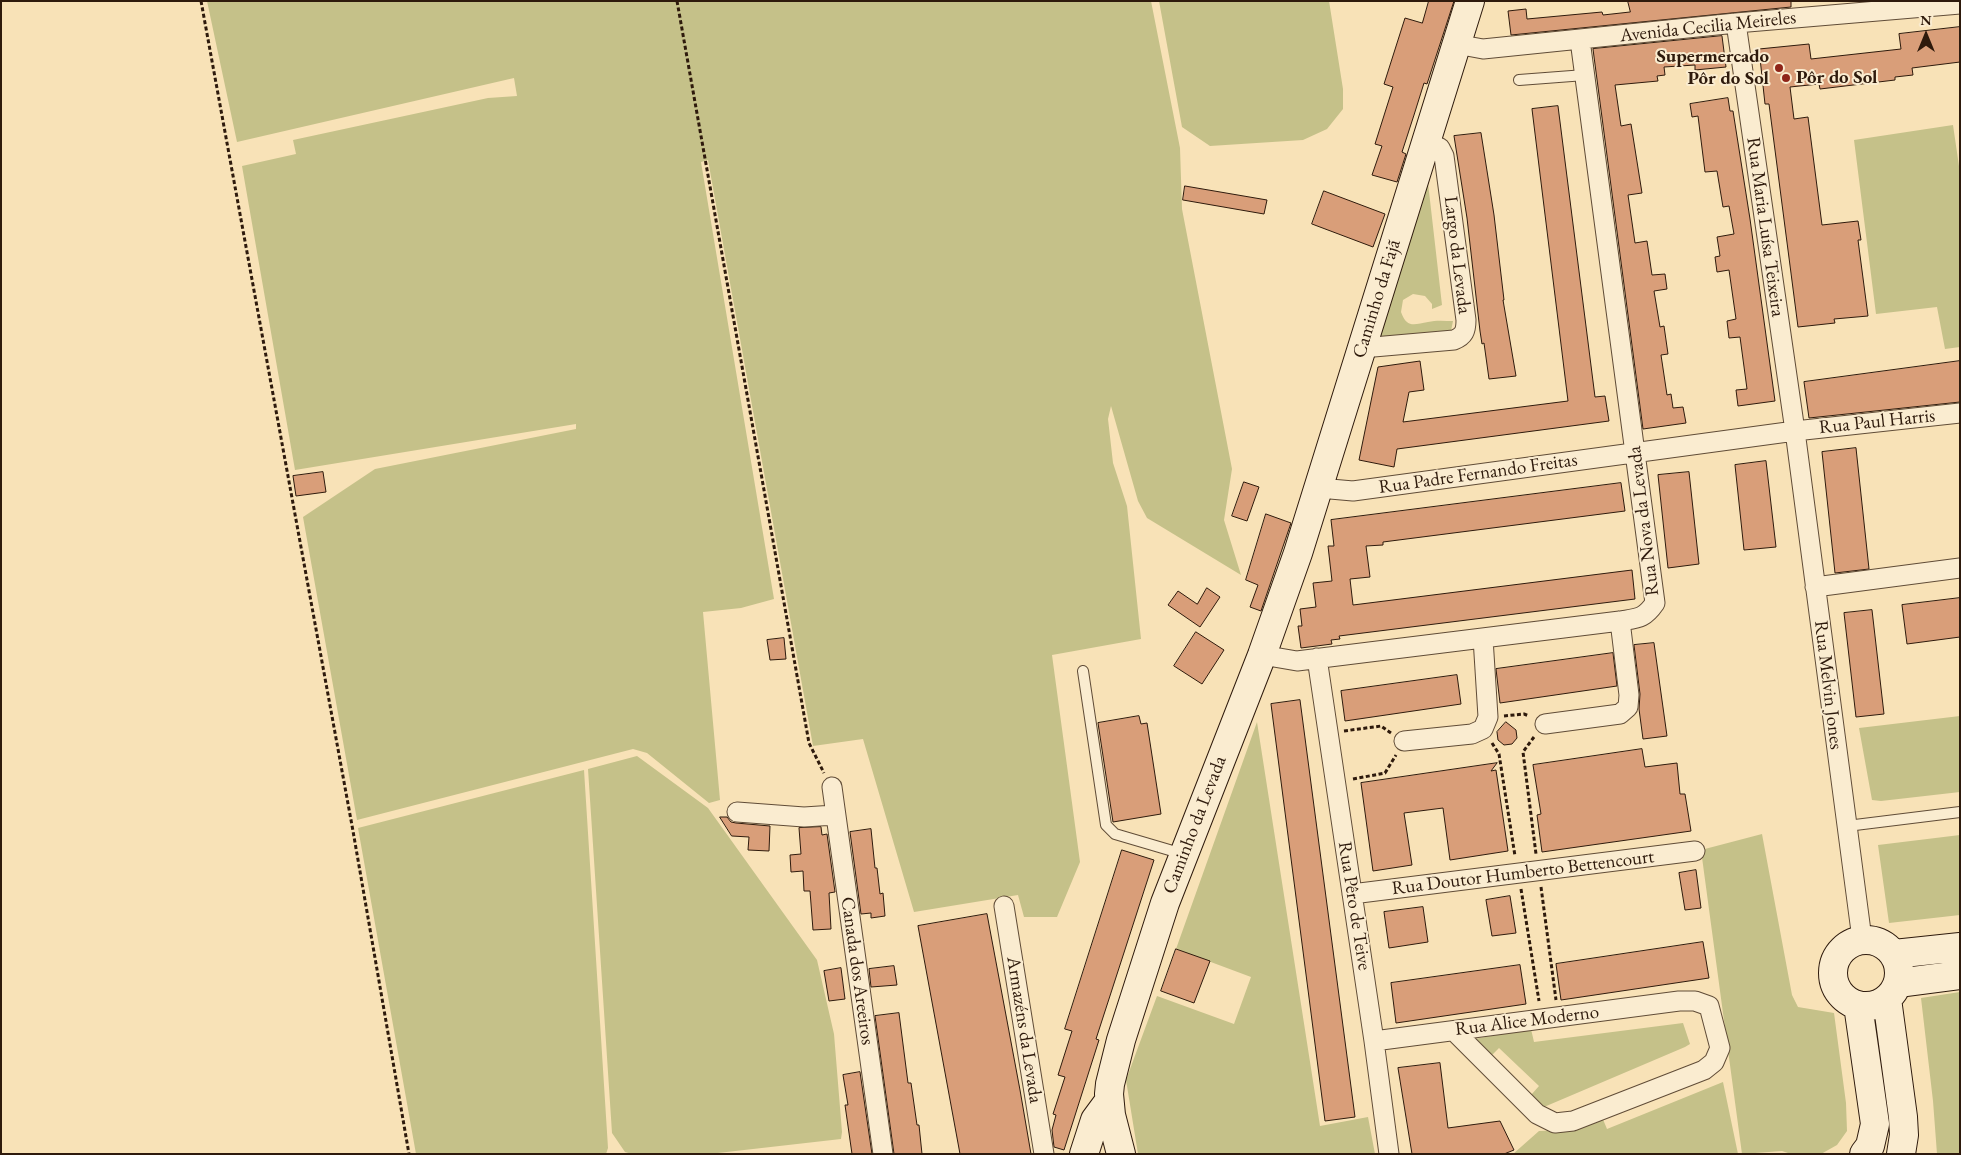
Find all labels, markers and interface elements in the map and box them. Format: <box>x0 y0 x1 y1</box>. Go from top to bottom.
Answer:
street label: Avenida Cecilia Meireles <box>1619 6 1797 48</box>
north arrow <box>1901 10 1951 60</box>
text: N <box>1920 11 1932 29</box>
place label: Supermercado Pôr do Sol <box>1656 46 1769 90</box>
marker: Supermercado Pôr do Sol <box>1773 62 1785 74</box>
place label: Pôr do Sol <box>1796 67 1877 89</box>
marker: Pôr do Sol <box>1780 72 1792 84</box>
street label: Rua Maria Luísa Teixeira <box>1741 136 1789 318</box>
street label: Largo da Levada <box>1438 195 1476 315</box>
street label: Caminho da Fajã <box>1348 237 1406 361</box>
street label: Rua Paul Harris <box>1818 405 1936 439</box>
street label: Rua Nova da Levada <box>1623 445 1665 597</box>
street label: Rua Padre Fernando Freitas <box>1377 449 1579 499</box>
street label: Rua Melvin Jones <box>1809 619 1847 751</box>
street label: Caminho da Levada <box>1158 753 1232 897</box>
street label: Rua Pêro de Teive <box>1333 840 1375 972</box>
street label: Rua Doutor Humberto Bettencourt <box>1391 846 1655 900</box>
street label: Canada dos Areeiros <box>835 895 879 1047</box>
street label: Armazéns da Levada <box>1001 955 1047 1105</box>
street label: Rua Alice Moderno <box>1454 1001 1600 1041</box>

